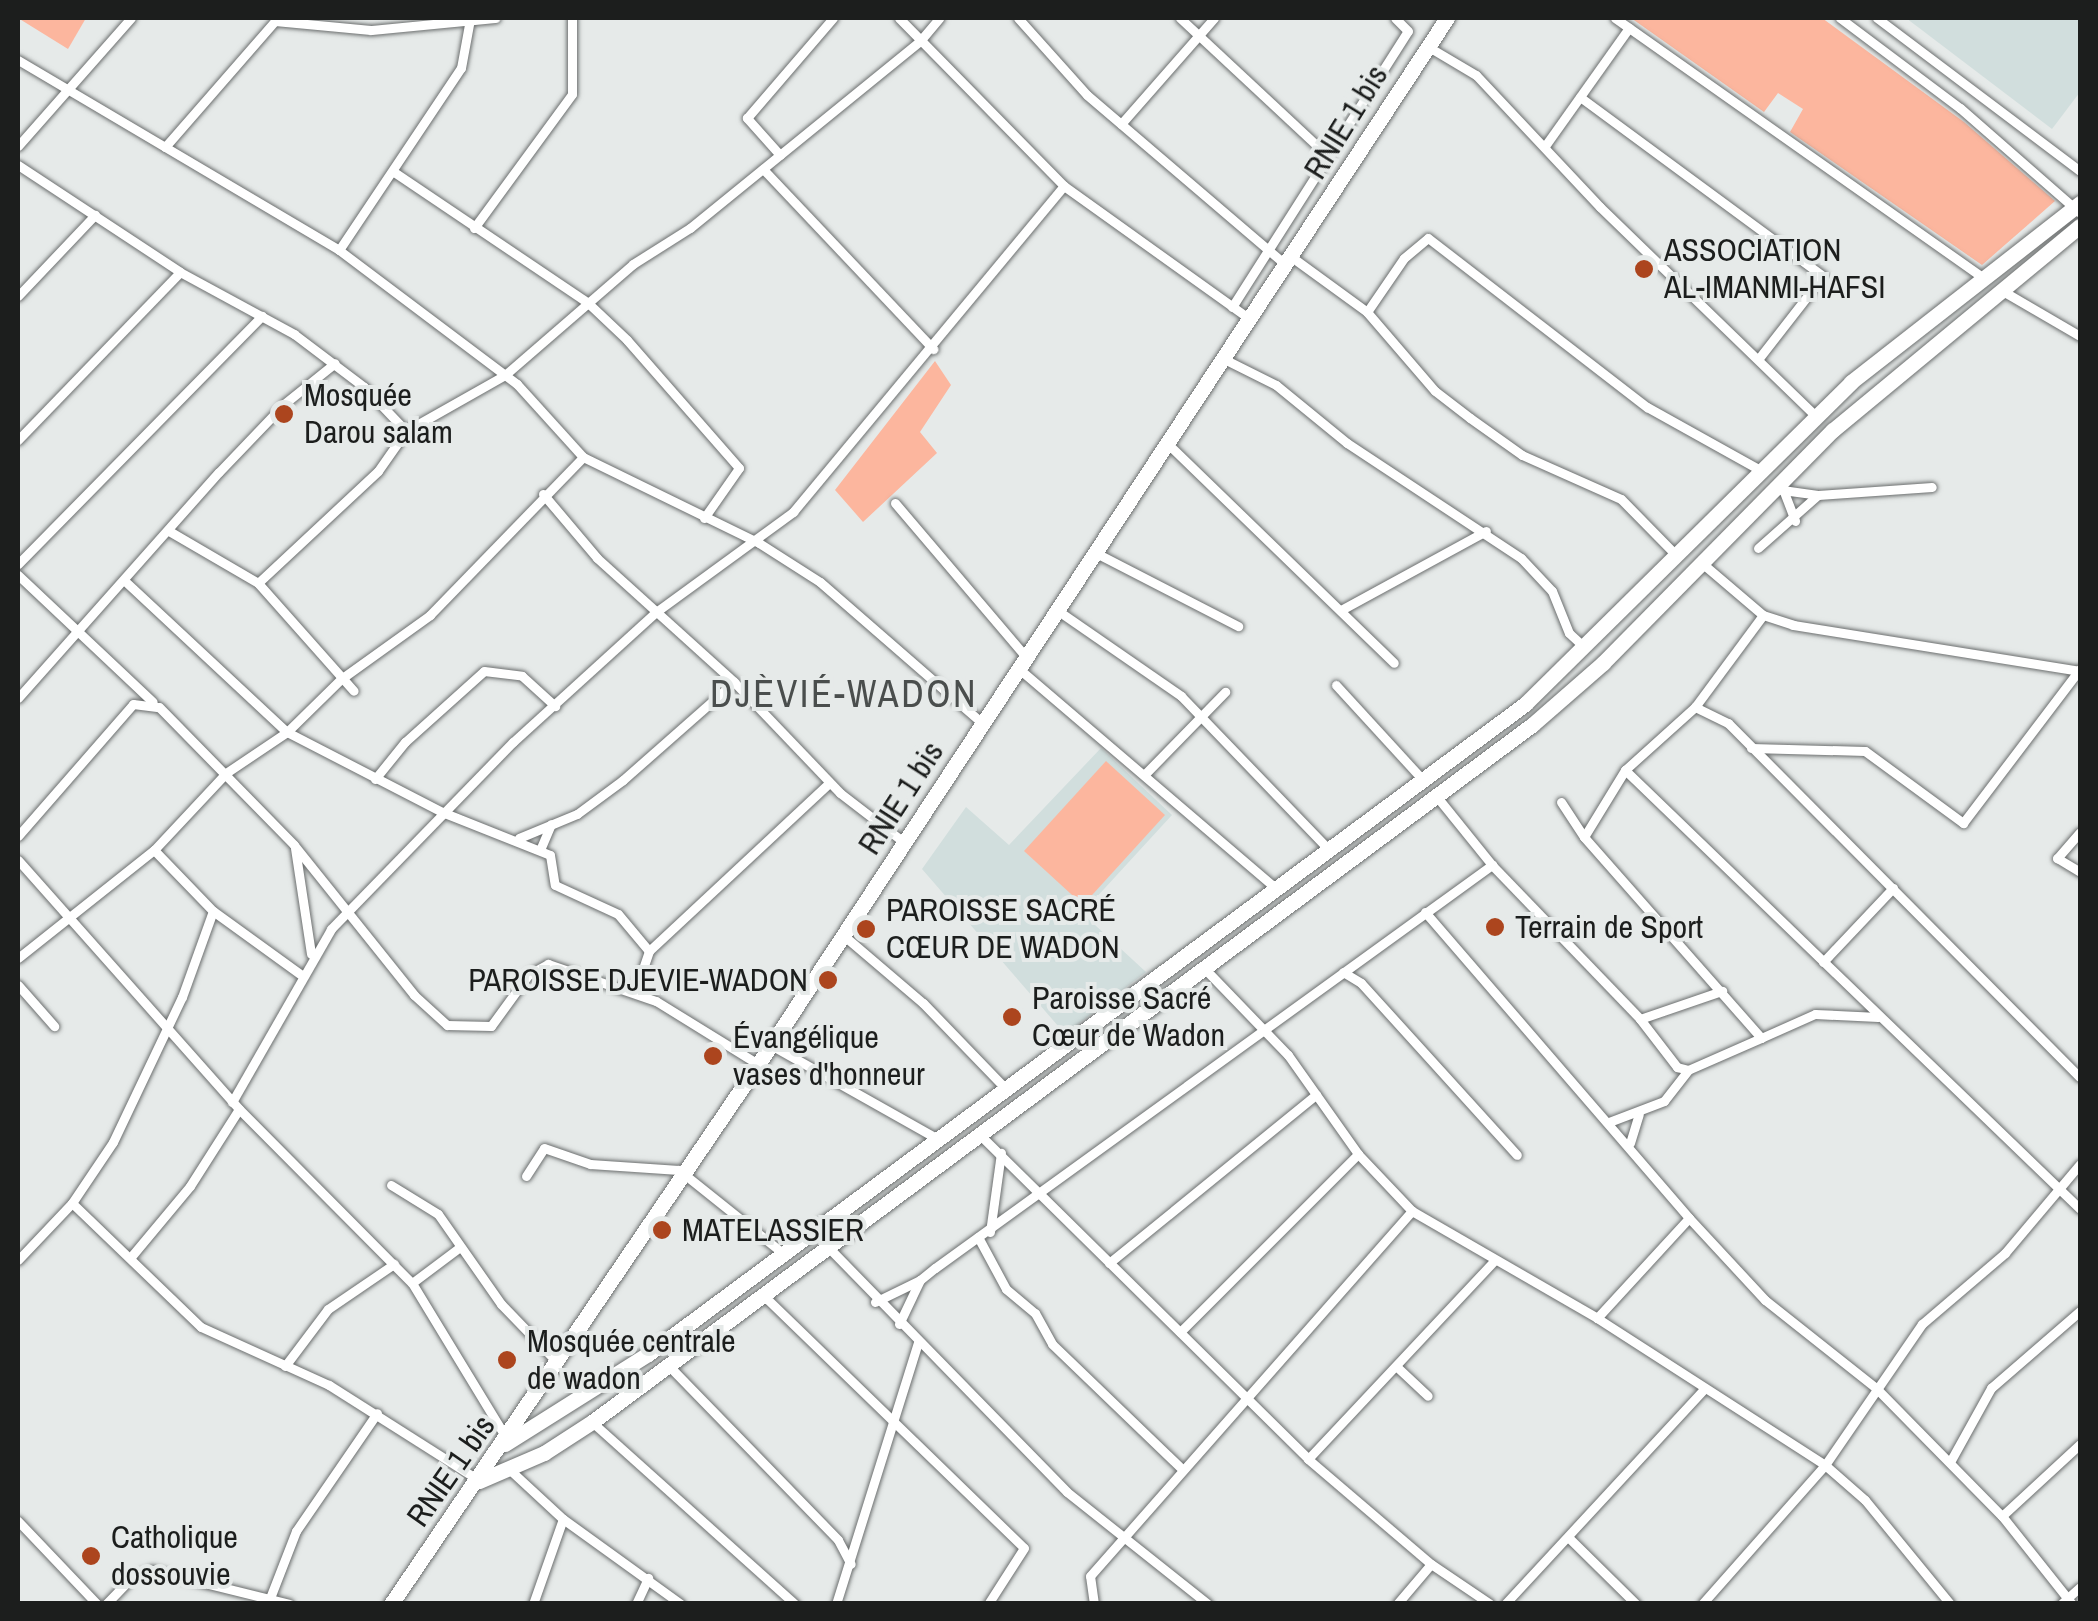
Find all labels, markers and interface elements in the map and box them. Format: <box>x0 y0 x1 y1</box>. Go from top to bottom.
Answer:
street label: RNIE 1 bis <box>1296 58 1396 186</box>
place label: ASSOCIATION AL-IMANMI-HAFSI <box>1664 232 1886 307</box>
marker: ASSOCIATION AL-IMANMI-HAFSI <box>1633 258 1655 280</box>
place label: Mosquée Darou salam <box>304 377 453 452</box>
marker: Mosquée Darou salam <box>273 403 295 425</box>
district label: DJÈVIÉ-WADON <box>710 671 978 717</box>
street label: RNIE 1 bis <box>850 734 952 862</box>
place label: PAROISSE SACRÉ CŒUR DE WADON <box>886 892 1120 967</box>
place label: Terrain de Sport <box>1515 908 1703 946</box>
marker: Terrain de Sport <box>1484 916 1506 938</box>
marker: PAROISSE SACRÉ CŒUR DE WADON <box>855 918 877 940</box>
place label: PAROISSE DJEVIE-WADON <box>468 961 808 999</box>
marker: PAROISSE DJEVIE-WADON <box>817 969 839 991</box>
place label: Paroisse Sacré Cœur de Wadon <box>1032 980 1225 1055</box>
marker: Paroisse Sacré Cœur de Wadon <box>1001 1006 1023 1028</box>
place label: Évangélique vases d'honneur <box>733 1019 925 1094</box>
marker: Évangélique vases d'honneur <box>702 1045 724 1067</box>
place label: MATELASSIER <box>682 1211 864 1249</box>
marker: MATELASSIER <box>651 1219 673 1241</box>
place label: Mosquée centrale de wadon <box>527 1323 736 1398</box>
marker: Mosquée centrale de wadon <box>496 1349 518 1371</box>
street label: RNIE 1 bis <box>399 1408 503 1534</box>
place label: Catholique dossouvie <box>111 1519 238 1594</box>
marker: Catholique dossouvie <box>80 1545 102 1567</box>

